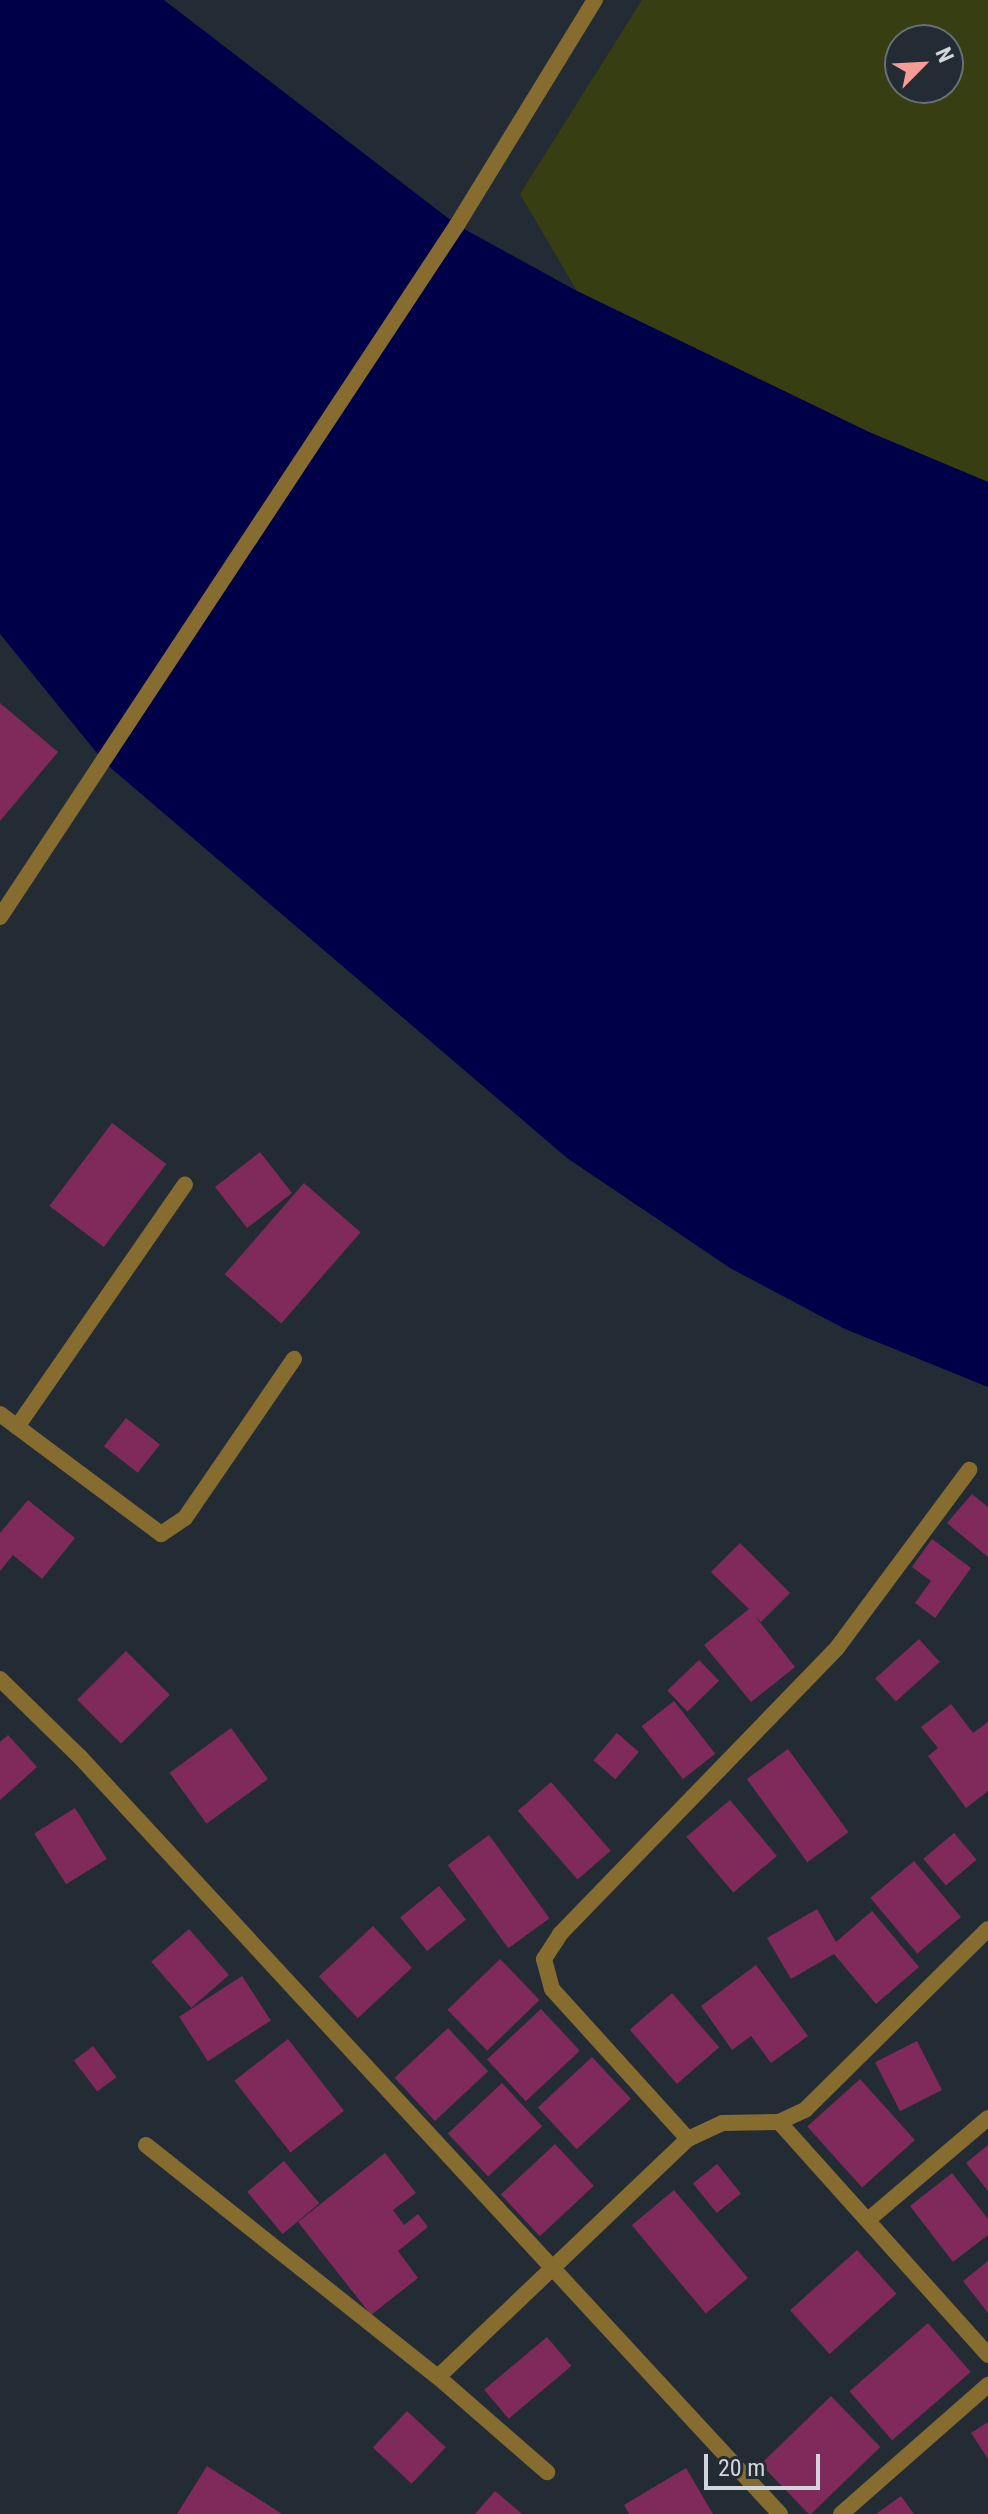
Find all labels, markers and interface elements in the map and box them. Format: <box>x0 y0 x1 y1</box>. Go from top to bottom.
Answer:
north arrow <box>884 24 964 104</box>
text: N <box>930 44 959 66</box>
scale bar <box>708 2438 824 2488</box>
text: 20 m <box>718 2454 765 2482</box>

